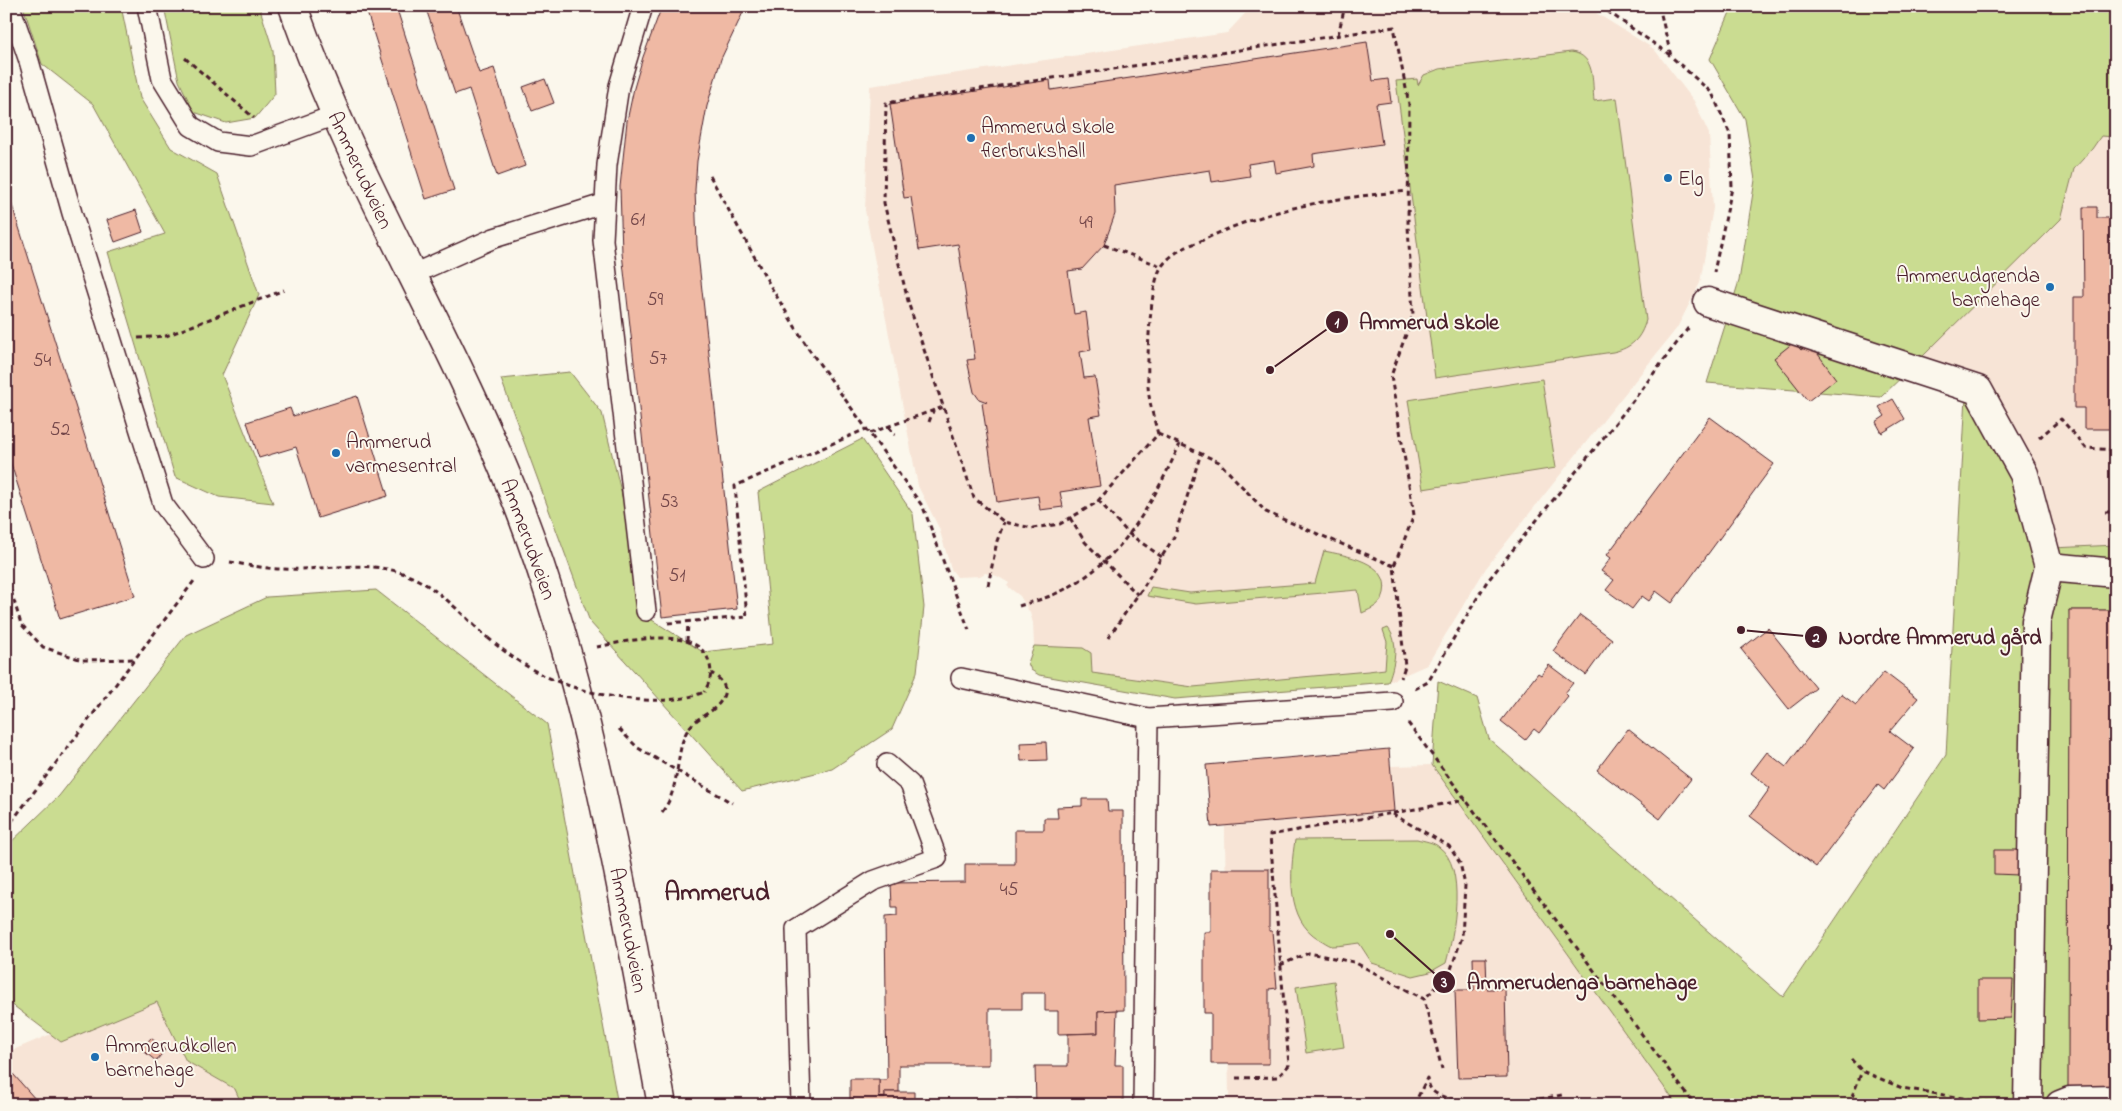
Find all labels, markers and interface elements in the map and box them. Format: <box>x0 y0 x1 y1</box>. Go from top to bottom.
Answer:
street label: Ammerudveien <box>319 107 400 235</box>
place label: Ammerud skole flerbrukshall <box>981 113 1115 167</box>
marker: Ammerud skole flerbrukshall <box>965 132 977 144</box>
place label: Elg <box>1678 165 1704 197</box>
marker: Elg <box>1662 172 1674 184</box>
house number: 61 <box>631 207 645 234</box>
house number: 49 <box>1079 210 1093 237</box>
place label: Ammerudgrenda barnehage <box>1896 262 2041 318</box>
marker: Ammerudgrenda barnehage <box>2044 281 2056 293</box>
house number: 59 <box>647 287 664 314</box>
callout: Ammerud skole <box>1324 303 1509 340</box>
text: Ammerud skole <box>1359 308 1500 340</box>
text: 1 <box>1335 312 1340 334</box>
house number: 57 <box>649 346 668 373</box>
house number: 54 <box>33 348 52 375</box>
house number: 52 <box>50 417 70 444</box>
place label: Ammerud varmesentral <box>346 428 457 482</box>
marker: Ammerud varmesentral <box>330 447 342 459</box>
street label: Ammerudveien <box>491 475 563 604</box>
house number: 53 <box>660 489 679 516</box>
house number: 51 <box>669 563 685 590</box>
callout: Nordre Ammerud gård <box>1803 618 2051 655</box>
text: Nordre Ammerud gård <box>1838 623 2042 656</box>
text: 2 <box>1811 627 1820 649</box>
street label: Ammerudveien <box>600 865 654 996</box>
district label: Ammerud <box>664 875 770 913</box>
house number: 45 <box>1000 877 1018 904</box>
callout: Ammerudenga barnehage <box>1432 963 1707 1000</box>
text: Ammerudenga barnehage <box>1467 968 1698 1001</box>
text: 3 <box>1440 972 1447 994</box>
place label: Ammerudkollen barnehage <box>105 1032 237 1088</box>
marker: Ammerudkollen barnehage <box>89 1051 101 1063</box>

